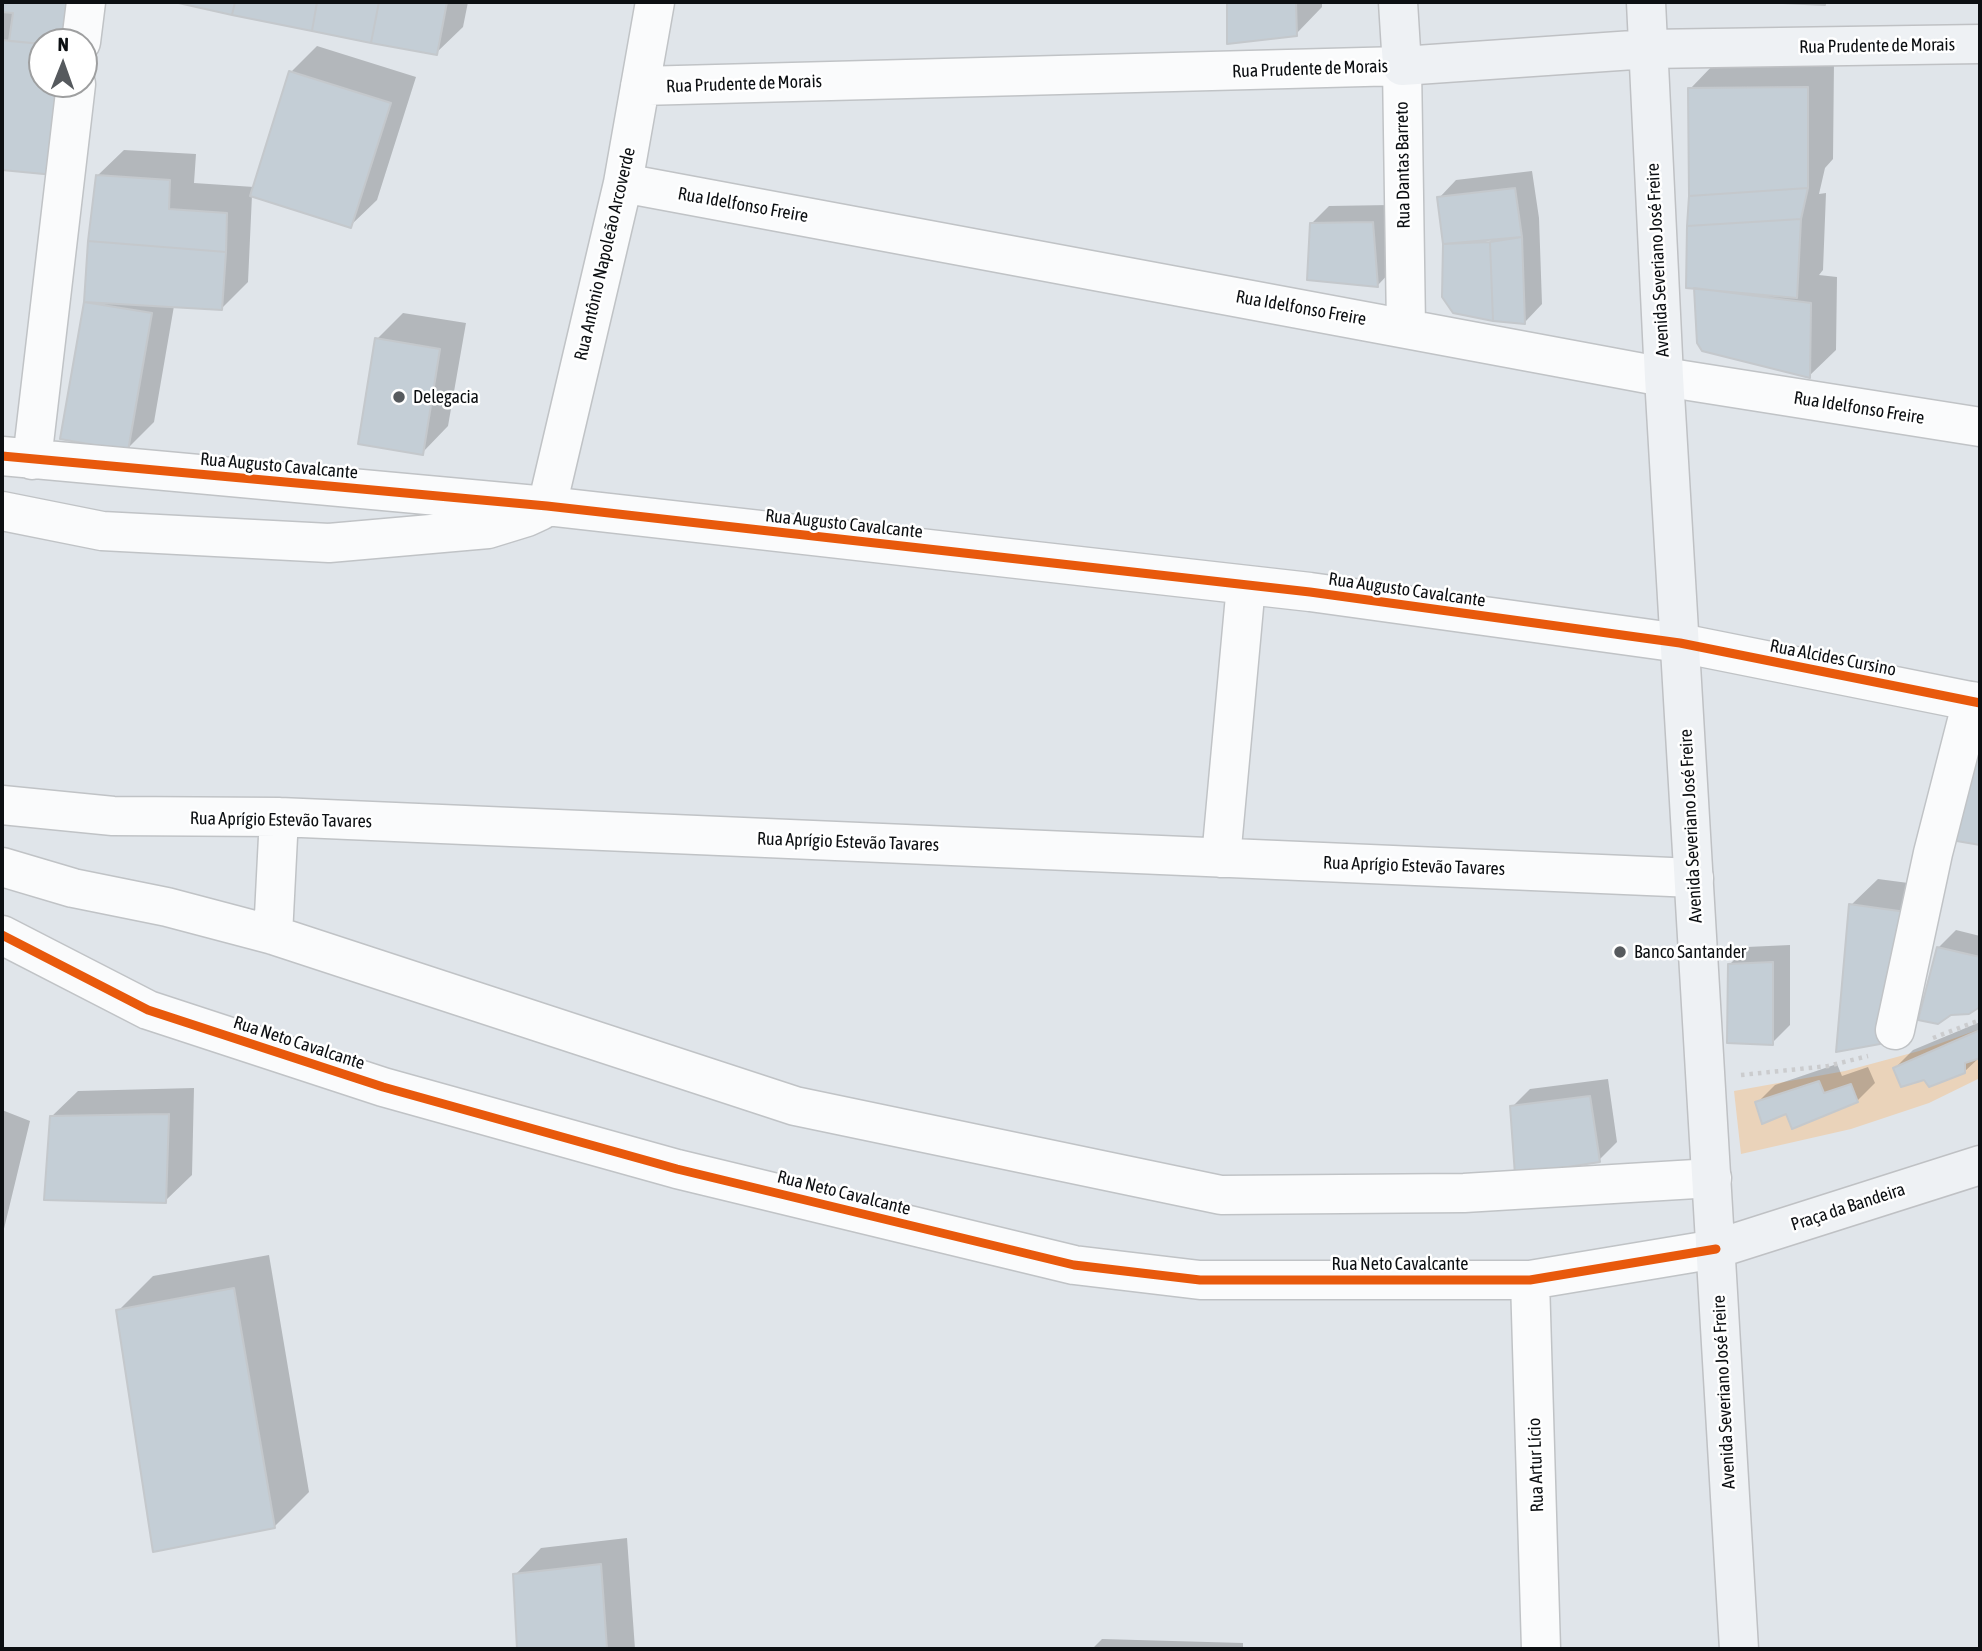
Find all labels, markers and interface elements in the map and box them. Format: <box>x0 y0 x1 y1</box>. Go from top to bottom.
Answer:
north arrow <box>28 28 98 98</box>
text: N <box>58 33 69 55</box>
street label: Rua Prudente de Morais <box>1799 34 1955 58</box>
street label: Rua Prudente de Morais <box>1232 55 1388 83</box>
street label: Rua Prudente de Morais <box>666 70 822 98</box>
street label: Rua Dantas Barreto <box>1391 101 1415 229</box>
street label: Rua Antônio Napoleão Arcoverde <box>570 145 640 363</box>
street label: Avenida Severiano José Freire <box>1642 163 1674 357</box>
street label: Rua Idelfonso Freire <box>676 183 810 227</box>
street label: Rua Idelfonso Freire <box>1234 286 1368 330</box>
place label: Delegacia <box>413 386 479 408</box>
street label: Rua Idelfonso Freire <box>1792 387 1926 429</box>
marker: Delegacia <box>391 389 407 405</box>
street label: Rua Augusto Cavalcante <box>199 448 359 484</box>
street label: Rua Augusto Cavalcante <box>764 505 924 543</box>
street label: Rua Augusto Cavalcante <box>1327 568 1487 612</box>
street label: Rua Alcides Cursino <box>1768 635 1898 681</box>
street label: Avenida Severiano José Freire <box>1675 729 1707 923</box>
street label: Rua Aprígio Estevão Tavares <box>190 808 372 832</box>
street label: Rua Aprígio Estevão Tavares <box>757 828 939 856</box>
street label: Rua Aprígio Estevão Tavares <box>1323 852 1505 880</box>
place label: Banco Santander <box>1634 941 1746 963</box>
marker: Banco Santander <box>1612 944 1628 960</box>
street label: Rua Neto Cavalcante <box>231 1012 367 1074</box>
street label: Rua Neto Cavalcante <box>775 1166 913 1220</box>
street label: Praça da Bandeira <box>1788 1178 1908 1236</box>
street label: Rua Neto Cavalcante <box>1332 1253 1468 1275</box>
street label: Avenida Severiano José Freire <box>1708 1295 1740 1489</box>
street label: Rua Artur Lício <box>1524 1417 1548 1513</box>

